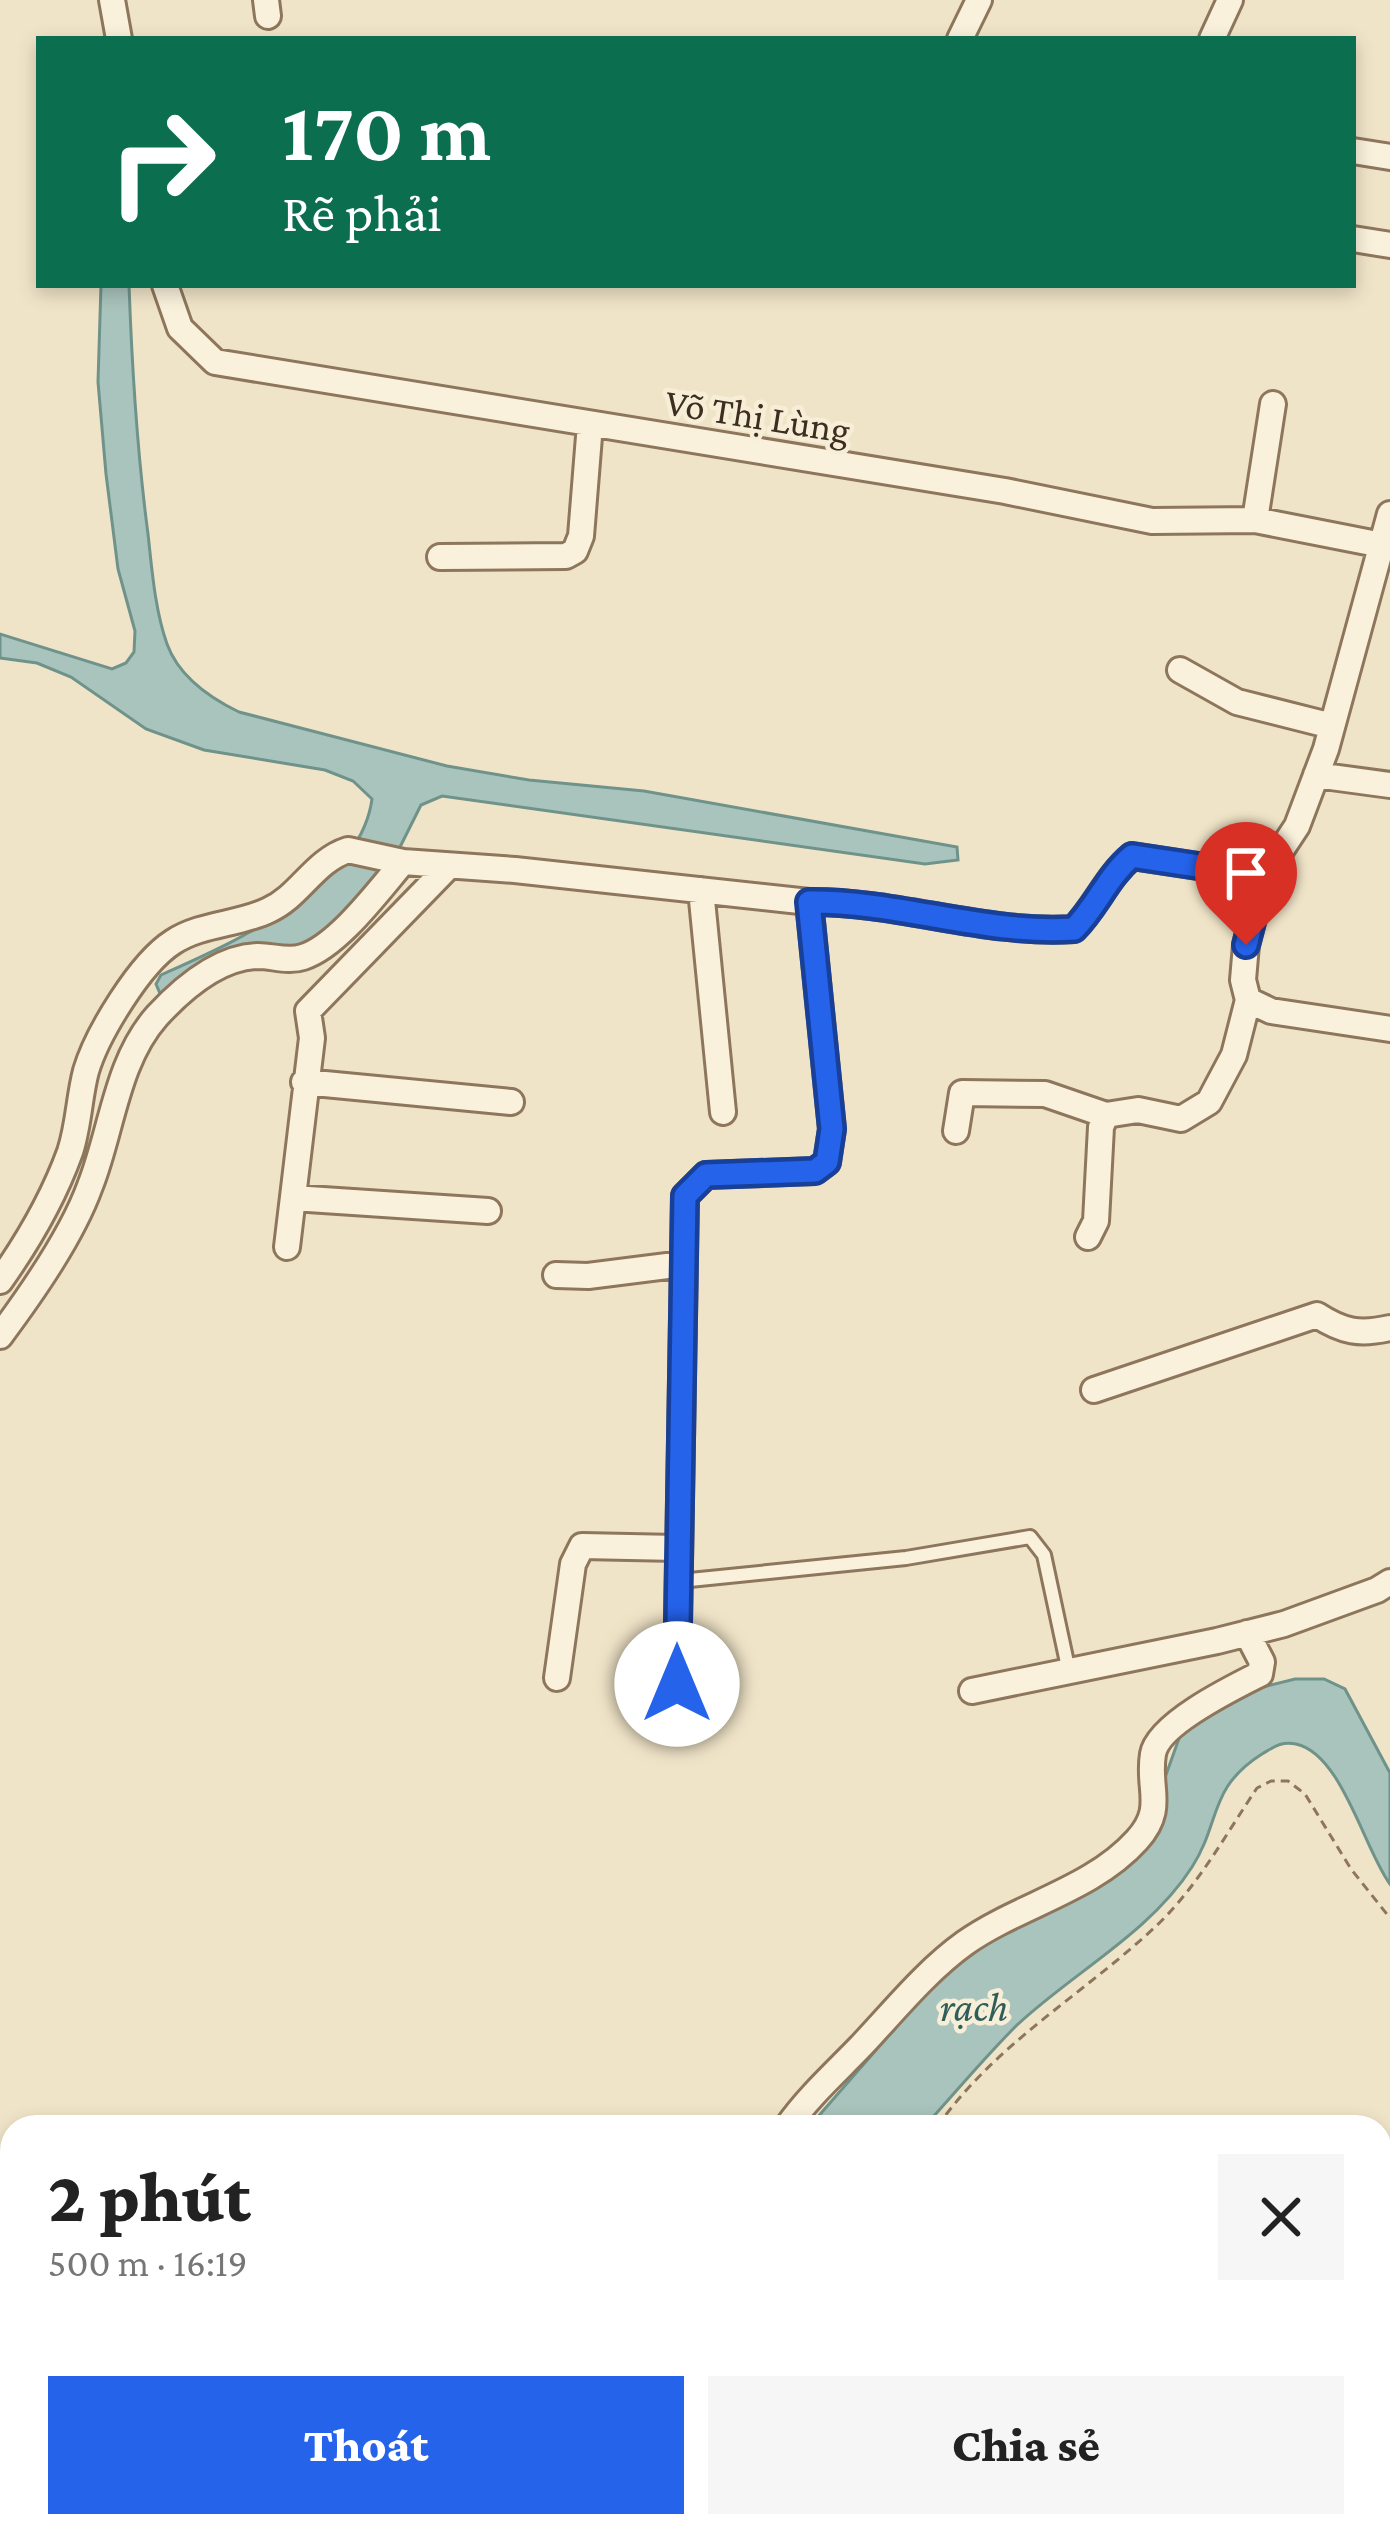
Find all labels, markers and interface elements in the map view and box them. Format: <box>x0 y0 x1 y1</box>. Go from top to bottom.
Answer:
icon: right <box>84 84 240 240</box>
text: 170 m <box>282 85 491 178</box>
text: Rẽ phải <box>282 183 442 243</box>
street label: Võ Thị Lùng <box>662 380 854 452</box>
pin <box>1195 822 1297 945</box>
icon: arrive <box>1213 840 1279 906</box>
position arrow <box>614 1621 740 1747</box>
water label: rạch <box>940 1983 1008 2030</box>
button: close <box>1218 2154 1344 2280</box>
text: 2 phút <box>48 2156 251 2236</box>
text: 500 m · 16:19 <box>48 2241 248 2284</box>
button: Thoát <box>48 2376 684 2514</box>
button: Chia sẻ <box>708 2376 1344 2514</box>

